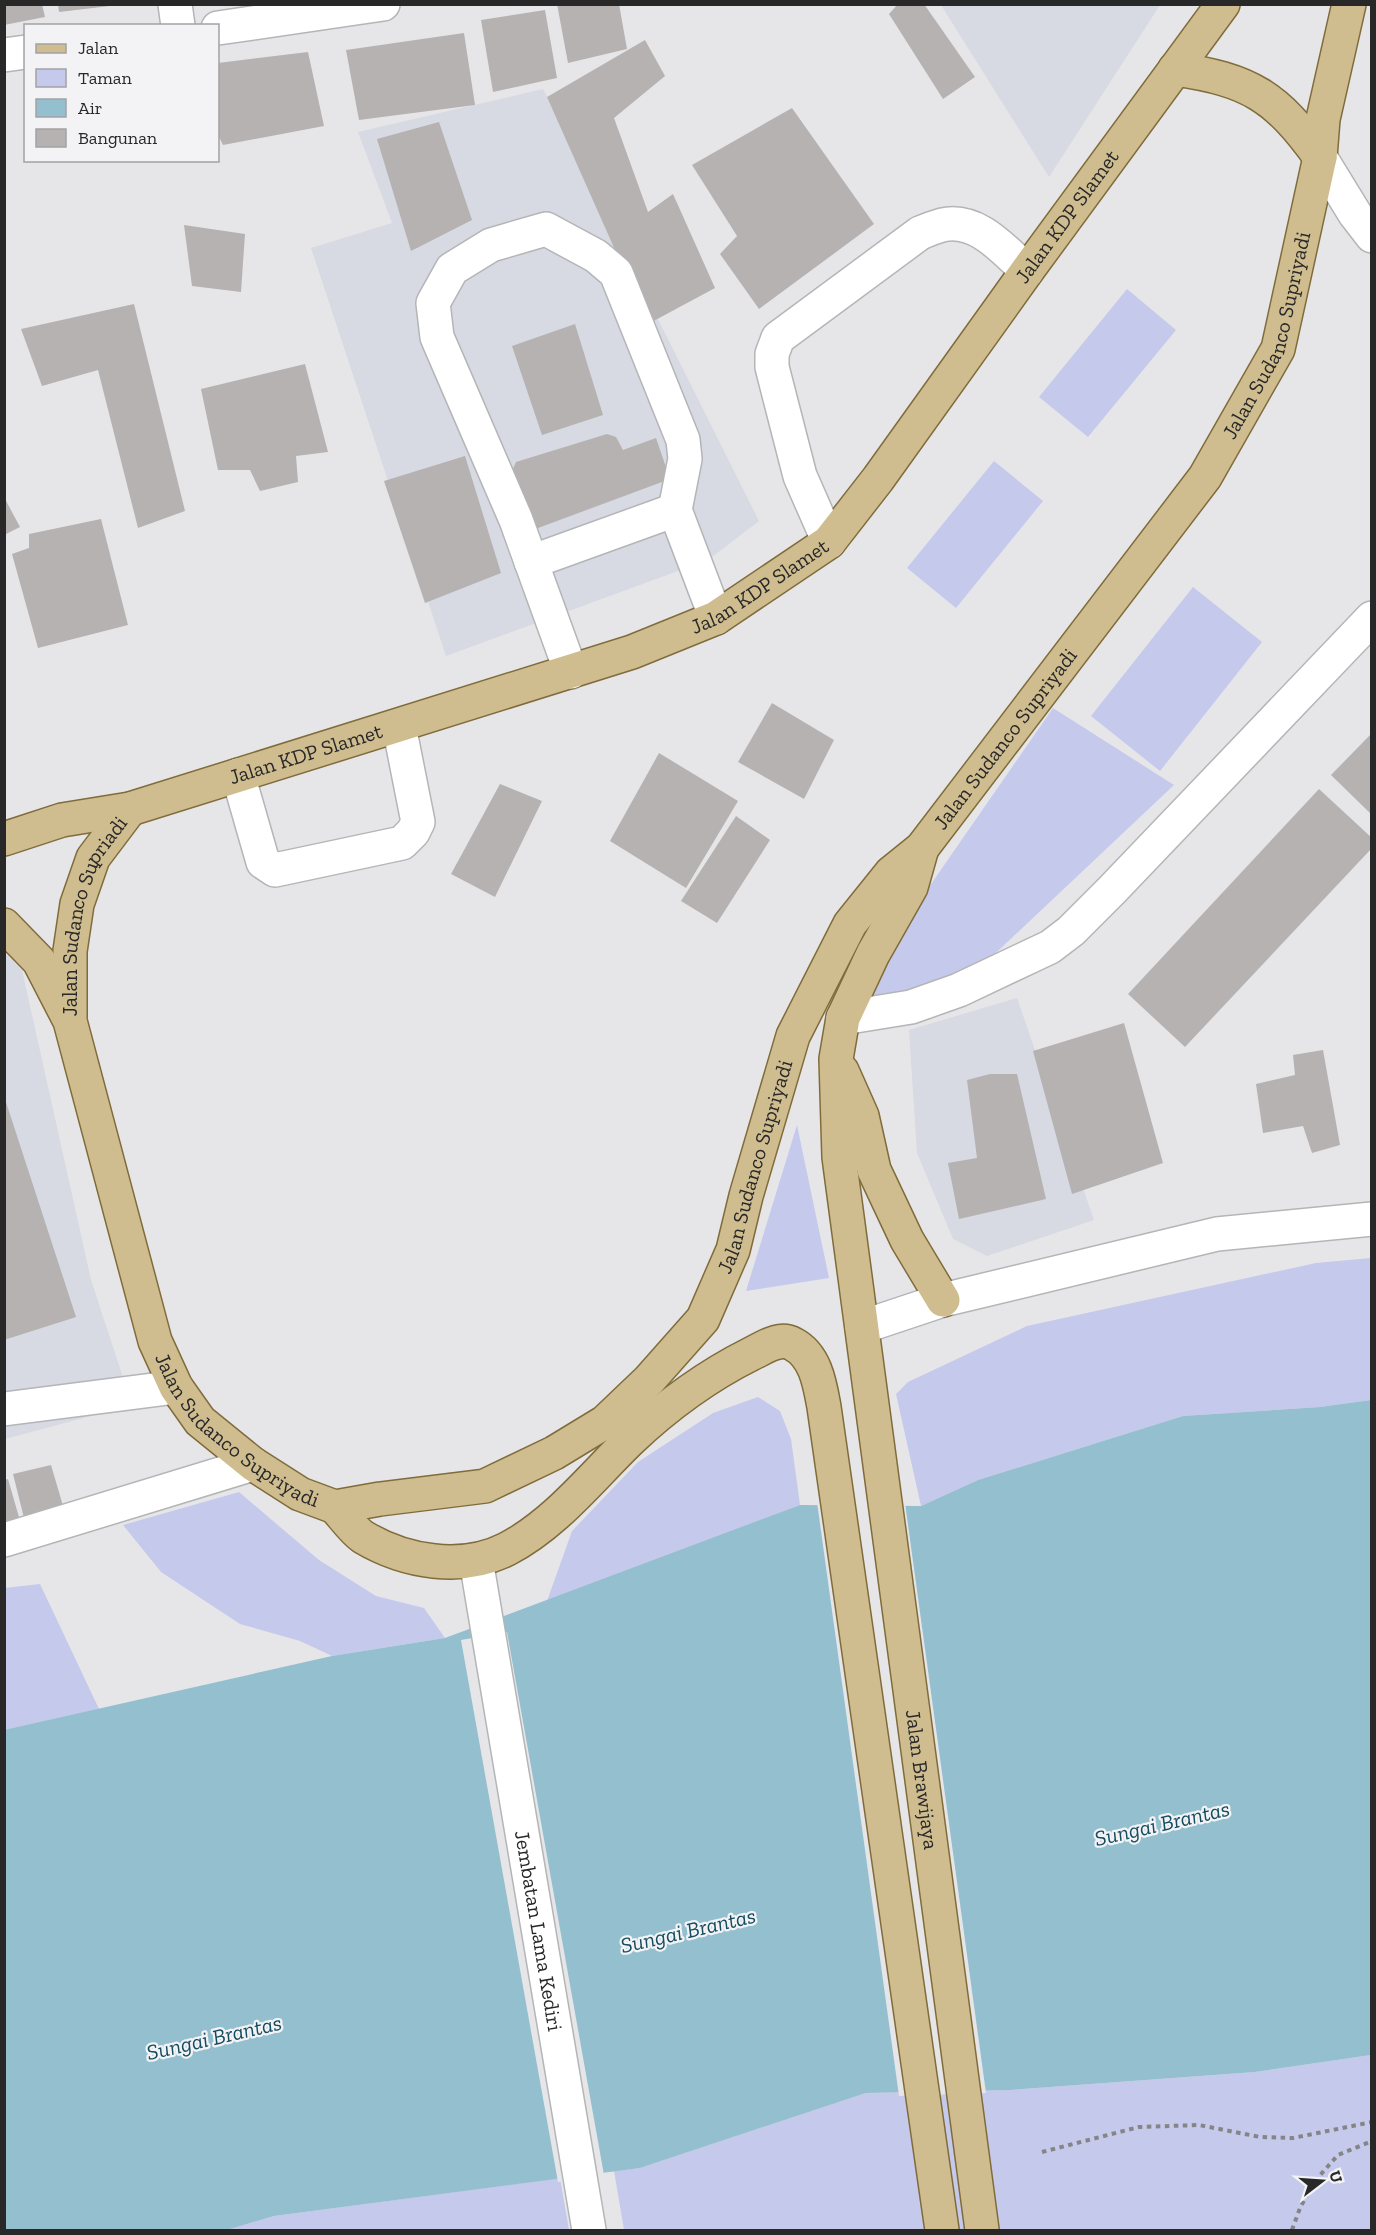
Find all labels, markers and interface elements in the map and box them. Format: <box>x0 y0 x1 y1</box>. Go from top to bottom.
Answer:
legend <box>24 24 219 162</box>
text: Jalan <box>78 37 119 59</box>
text: Taman <box>78 67 133 89</box>
text: Air <box>78 97 102 119</box>
text: Bangunan <box>78 127 158 149</box>
street label: Jalan KDP Slamet <box>1010 145 1124 288</box>
street label: Jalan Sudanco Supriyadi <box>1217 229 1315 443</box>
street label: Jalan KDP Slamet <box>687 533 833 639</box>
street label: Jalan Sudanco Supriyadi <box>928 643 1082 834</box>
street label: Jalan KDP Slamet <box>226 718 385 789</box>
street label: Jalan Sudanco Supriadi <box>57 811 132 1016</box>
street label: Jalan Sudanco Supriyadi <box>711 1057 797 1277</box>
street label: Jalan Sudanco Supriyadi <box>150 1349 323 1512</box>
street label: Jalan Brawijaya <box>901 1708 944 1851</box>
water label: Sungai Brantas <box>1092 1795 1232 1852</box>
street label: Jembatan Lama Kediri <box>510 1829 568 2033</box>
water label: Sungai Brantas <box>618 1902 758 1959</box>
water label: Sungai Brantas <box>144 2009 284 2066</box>
north arrow <box>1292 2151 1352 2211</box>
text: U <box>1325 2168 1347 2186</box>

